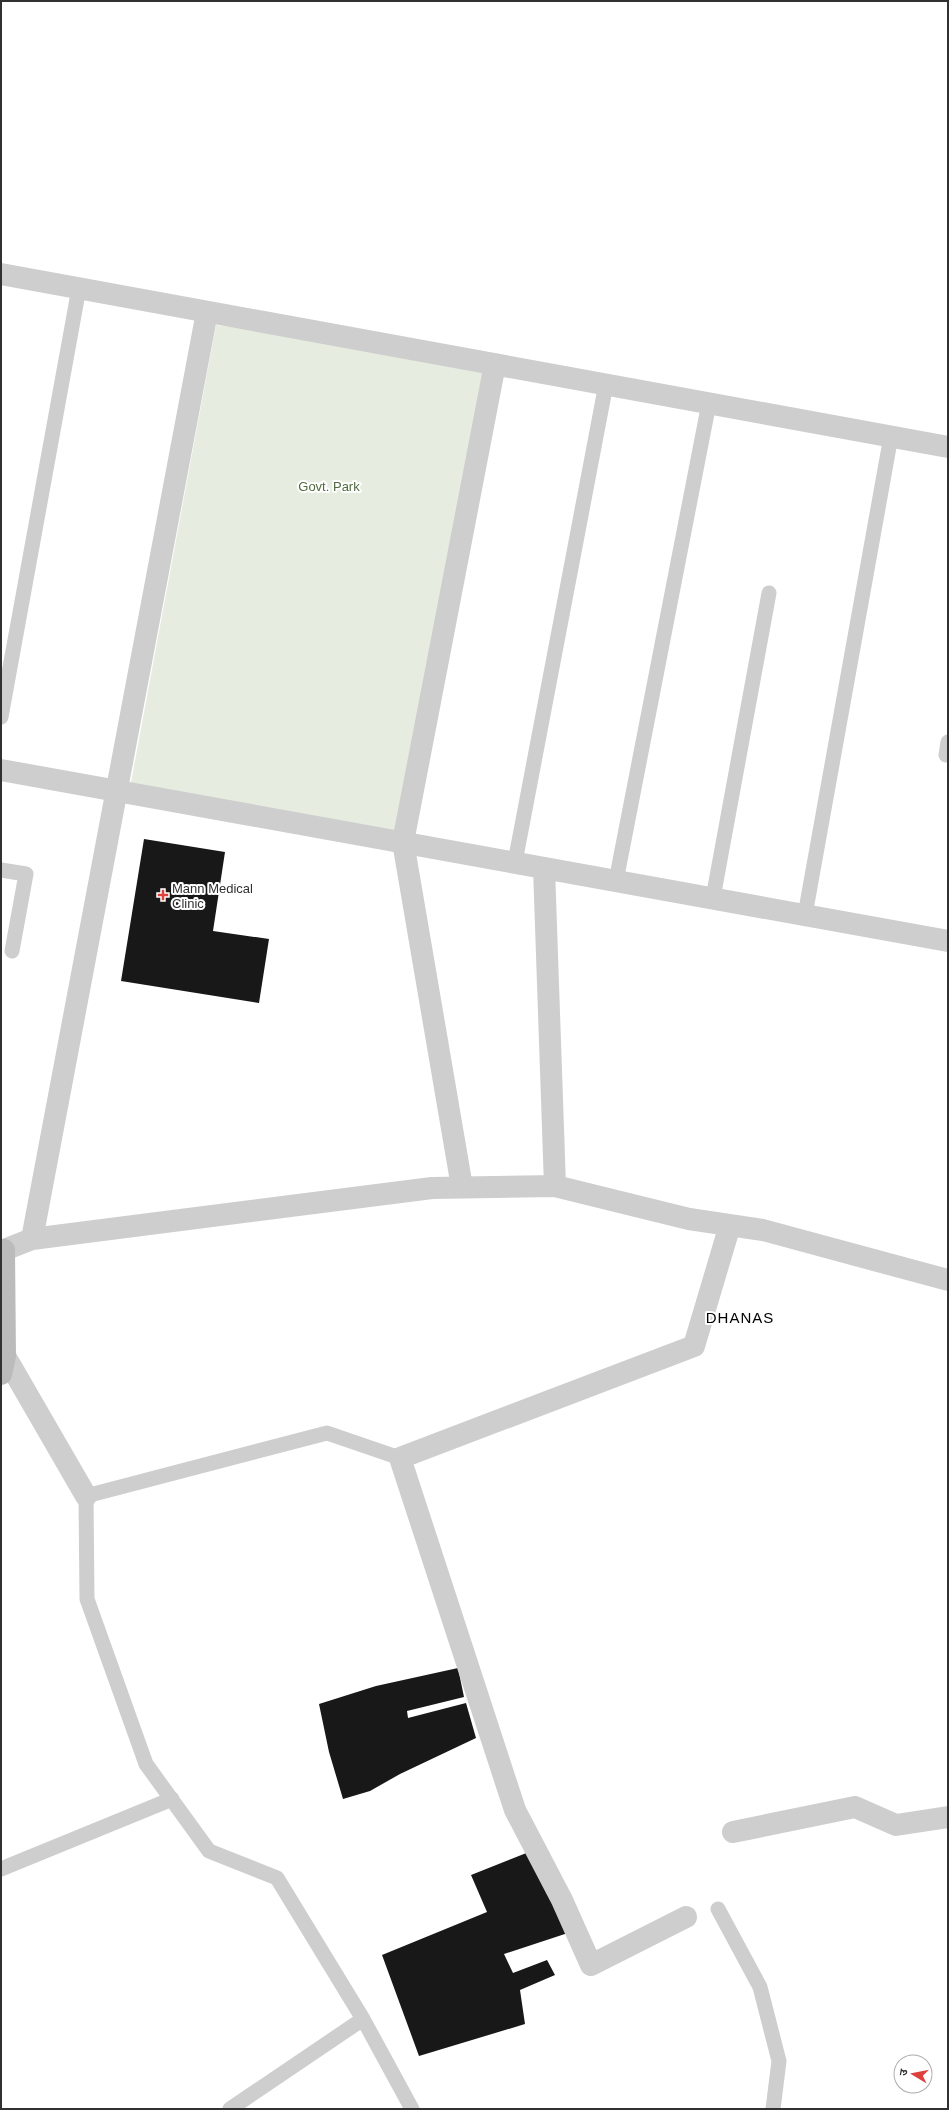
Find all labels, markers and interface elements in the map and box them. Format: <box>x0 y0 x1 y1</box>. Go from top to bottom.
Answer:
park label: Govt. Park <box>298 479 360 494</box>
place label: Mann Medical Clinic <box>172 881 253 911</box>
marker: Mann Medical Clinic <box>157 889 169 901</box>
district label: DHANAS <box>706 1309 774 1326</box>
north arrow <box>893 2054 933 2094</box>
text: उ <box>897 2067 910 2076</box>

